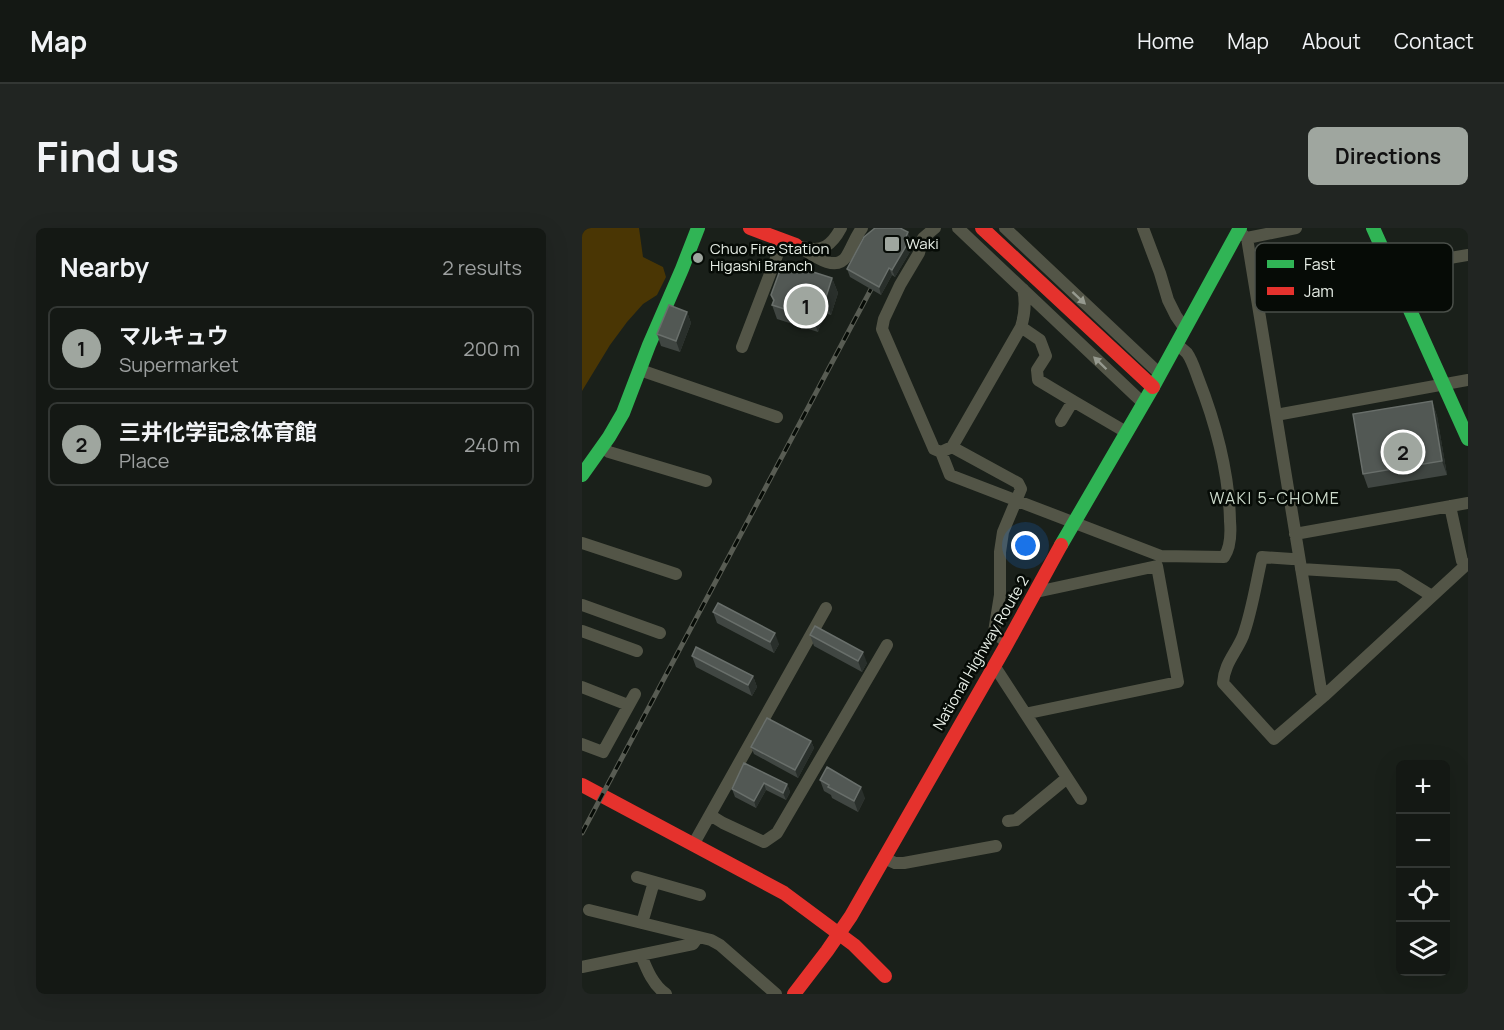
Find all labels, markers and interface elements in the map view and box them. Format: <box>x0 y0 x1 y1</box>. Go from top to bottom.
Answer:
text: Map <box>30 22 87 60</box>
text: Home <box>1137 27 1194 55</box>
text: Map <box>1227 27 1269 55</box>
text: About <box>1302 27 1361 55</box>
text: Contact <box>1394 27 1474 55</box>
text: Find us <box>36 127 179 185</box>
button: Directions <box>1308 127 1468 185</box>
place label: Waki <box>906 233 939 254</box>
marker: Waki <box>883 235 901 253</box>
place label: Chuo Fire Station Higashi Branch <box>710 238 829 276</box>
legend <box>1255 243 1453 312</box>
text: Nearby <box>60 249 149 285</box>
marker: Chuo Fire Station Higashi Branch <box>691 251 705 265</box>
text: Fast <box>1304 253 1335 275</box>
text: 2 results <box>442 254 522 281</box>
text: Jam <box>1304 280 1334 302</box>
pin: 1 <box>786 284 826 328</box>
one-way arrow <box>1071 291 1086 304</box>
text: マルキュウ <box>119 321 229 351</box>
text: 1 <box>77 335 86 362</box>
text: 200 m <box>463 335 520 362</box>
text: Supermarket <box>119 351 239 378</box>
one-way arrow <box>1093 356 1108 370</box>
text: 三井化学記念体育館 <box>119 417 317 447</box>
pin: 2 <box>1384 430 1422 474</box>
text: 2 <box>76 431 87 458</box>
text: 240 m <box>464 431 520 458</box>
text: Place <box>119 447 169 474</box>
district label: WAKI 5-CHOME <box>1210 487 1340 509</box>
your location <box>1011 531 1040 560</box>
street label: National Highway Route 2 <box>928 572 1034 734</box>
map controls <box>1396 760 1450 976</box>
button: + <box>1396 760 1450 814</box>
button: − <box>1396 814 1450 868</box>
button: locate <box>1396 868 1450 922</box>
button: layers <box>1396 922 1450 976</box>

